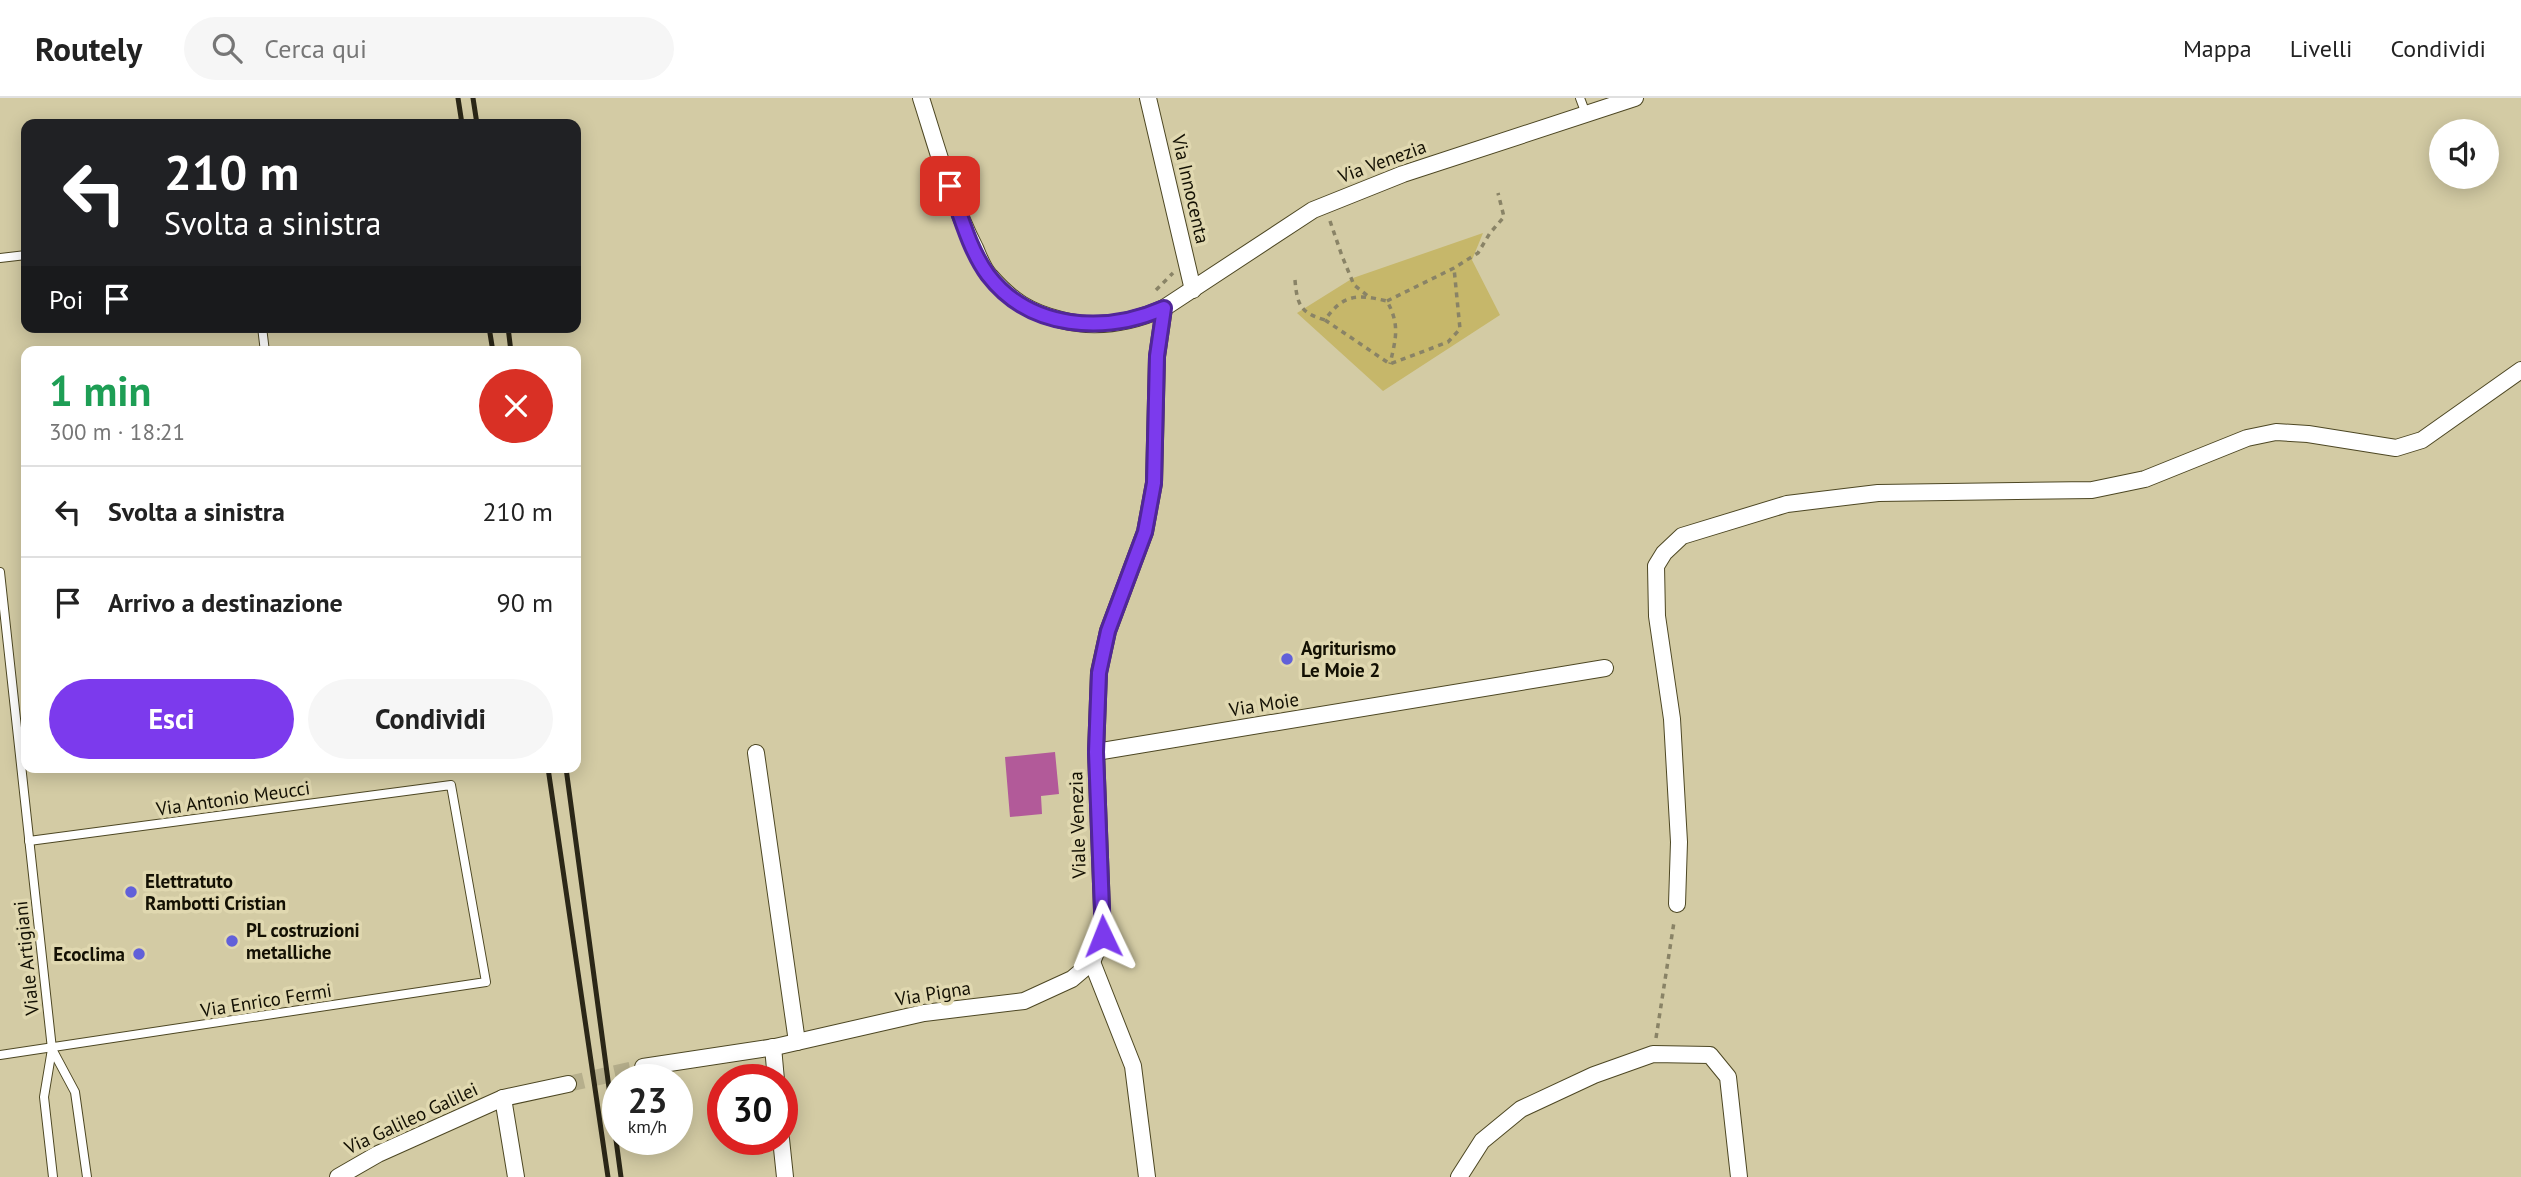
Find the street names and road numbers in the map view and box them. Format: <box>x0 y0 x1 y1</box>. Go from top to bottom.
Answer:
street label: Via Innocenta <box>1167 131 1215 246</box>
street label: Via Venezia <box>1334 134 1429 188</box>
street label: Via Moie <box>1226 687 1301 722</box>
street label: Viale Venezia <box>1063 771 1091 880</box>
street label: Via Antonio Meucci <box>154 775 311 821</box>
street label: Viale Artigiani <box>8 900 44 1017</box>
street label: Via Pigna <box>893 975 972 1011</box>
street label: Via Enrico Fermi <box>198 978 333 1022</box>
street label: Via Galileo Galilei <box>340 1077 481 1160</box>

